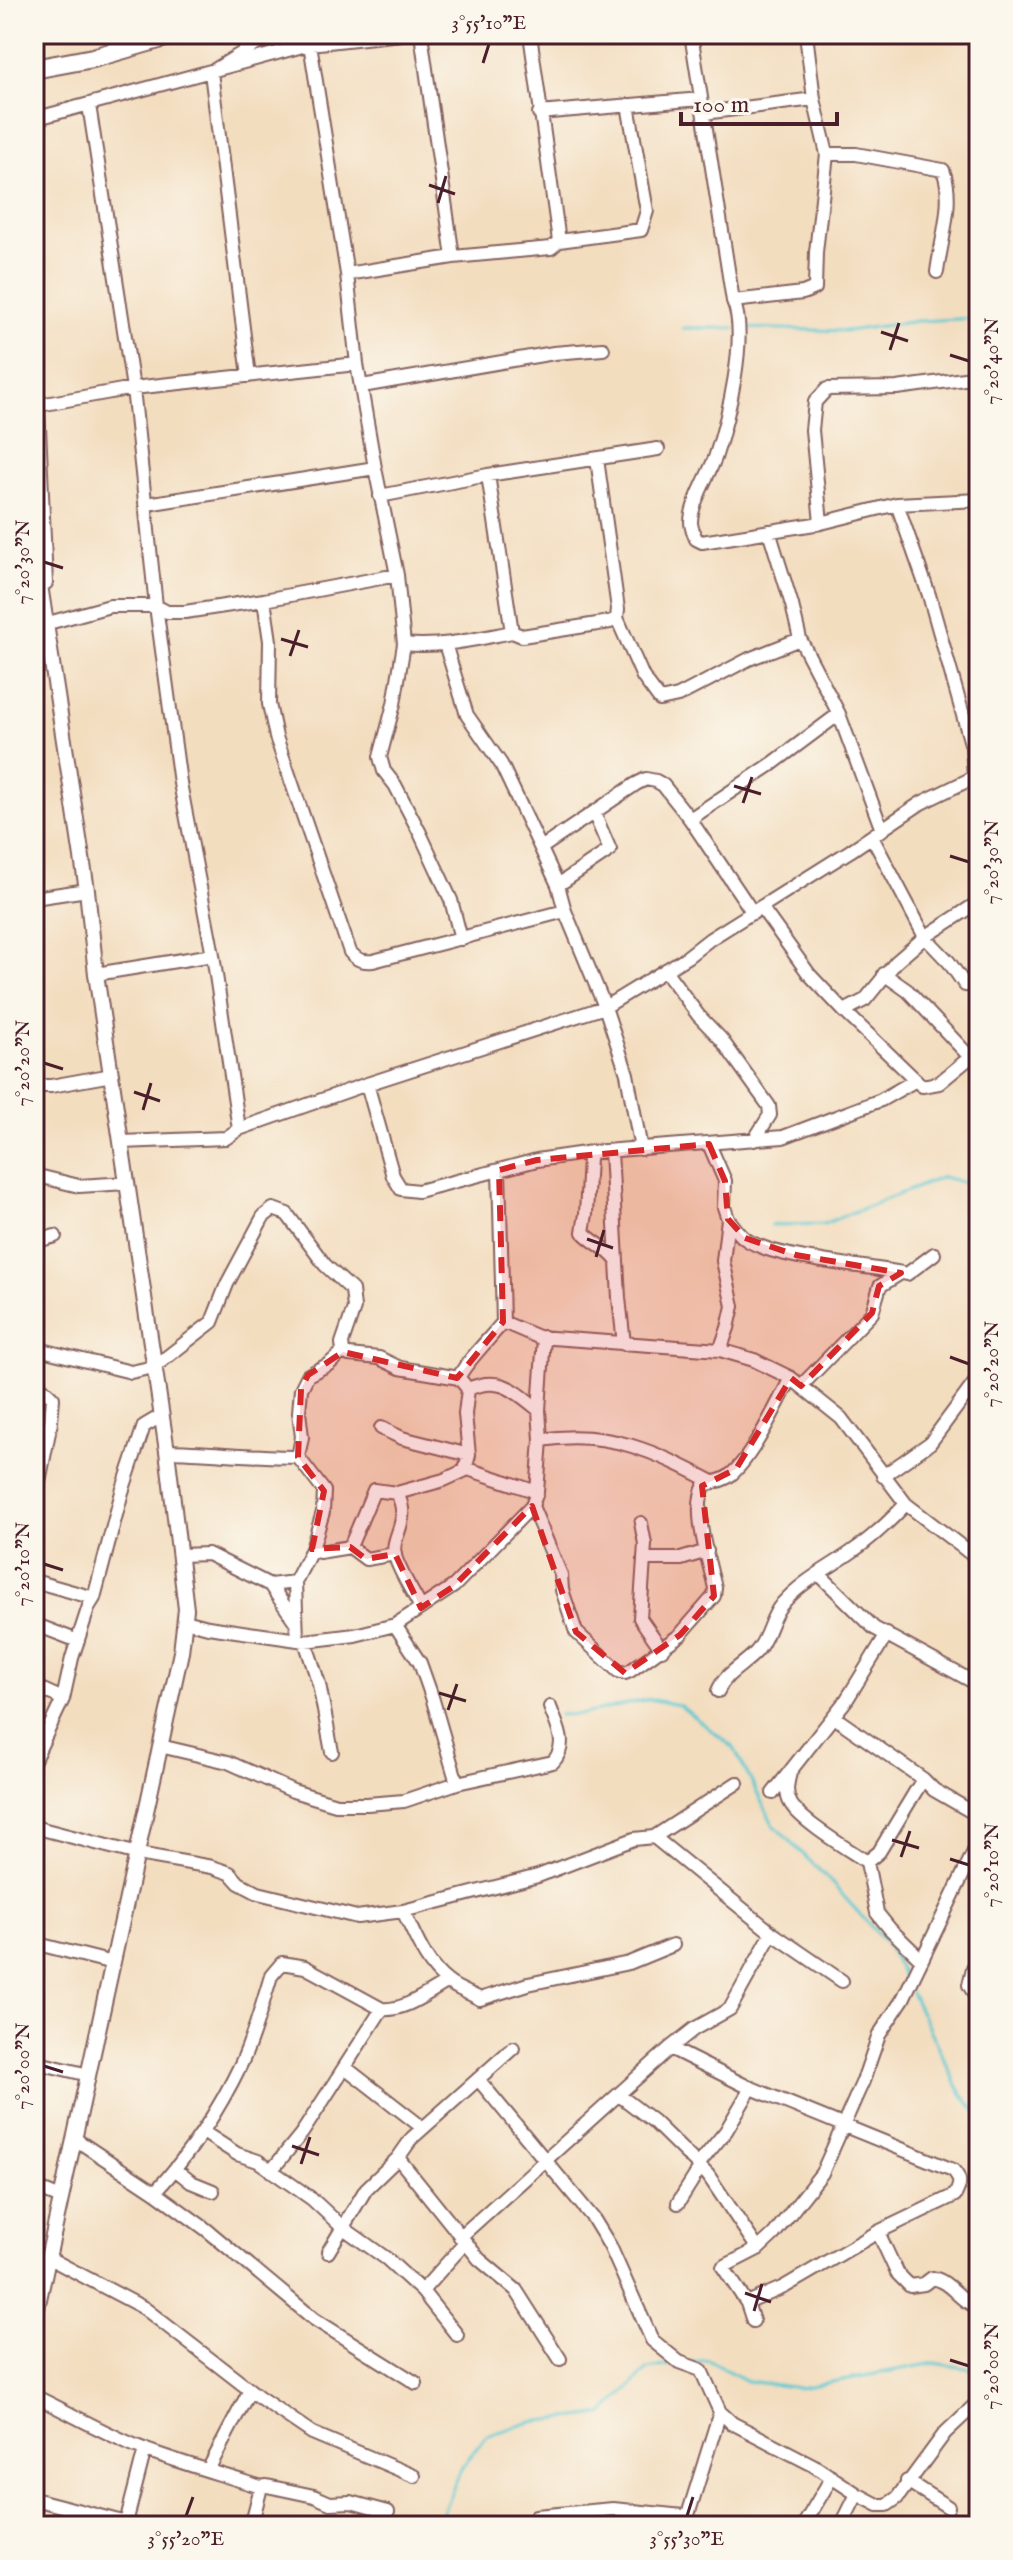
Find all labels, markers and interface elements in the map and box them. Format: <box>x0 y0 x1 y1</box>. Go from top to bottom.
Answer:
text: 3°55'10"E <box>452 11 527 36</box>
scale bar <box>681 76 837 126</box>
text: 100 m <box>693 90 749 121</box>
text: 7°20'40"N <box>980 317 1005 405</box>
text: 7°20'30"N <box>11 520 36 604</box>
text: 7°20'30"N <box>980 820 1005 904</box>
text: 7°20'20"N <box>11 1020 36 1106</box>
text: 7°20'20"N <box>980 1321 1005 1407</box>
text: 7°20'10"N <box>11 1522 36 1606</box>
text: 7°20'10"N <box>980 1823 1005 1907</box>
text: 7°20'00"N <box>11 2022 36 2110</box>
text: 7°20'00"N <box>980 2322 1005 2410</box>
text: 3°55'20"E <box>148 2527 225 2552</box>
text: 3°55'30"E <box>650 2527 725 2552</box>

